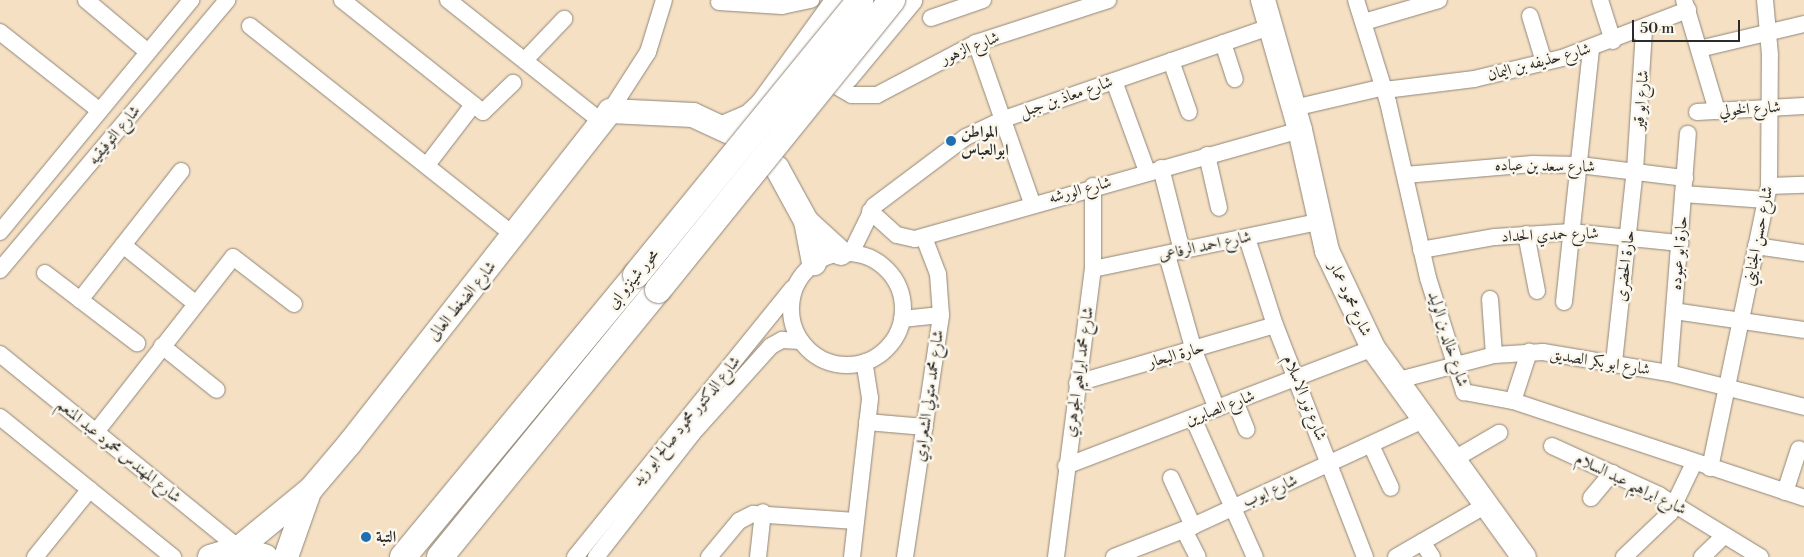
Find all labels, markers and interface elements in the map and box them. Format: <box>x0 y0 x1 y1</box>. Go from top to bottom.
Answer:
scale bar <box>1634 10 1742 42</box>
text: 50 m <box>1640 19 1674 38</box>
street label: شارع الزهور <box>938 28 1002 68</box>
street label: شارع حذيفه بن اليمان <box>1485 39 1593 85</box>
street label: شارع ابو قير <box>1629 69 1653 131</box>
street label: شارع معاذ بن جبل <box>1017 72 1115 122</box>
street label: شارع الخولي <box>1719 97 1781 121</box>
street label: شارع التوفيقيه <box>84 101 144 169</box>
place label: المواطن ابوالعباس <box>961 122 1009 160</box>
marker: المواطن ابوالعباس <box>945 135 957 147</box>
street label: شارع سعد بن عباده <box>1495 156 1595 176</box>
street label: شارع الورشه <box>1046 172 1114 208</box>
street label: شارع حسن الجنايني <box>1739 185 1777 287</box>
street label: حارة ابو عبوده <box>1666 215 1692 291</box>
street label: شارع حمدي الحداد <box>1501 224 1599 246</box>
street label: شارع احمد الرفاعى <box>1157 227 1253 265</box>
street label: حارة الحضرى <box>1611 229 1639 303</box>
street label: محور شينزو ابى <box>603 245 663 313</box>
street label: شارع الضغط العالى <box>424 257 500 345</box>
street label: شارع محمود عمار <box>1324 259 1376 339</box>
street label: شارع خالد بن الوليد <box>1424 289 1472 389</box>
street label: شارع محمد ابراهيم الجوهري <box>1060 305 1098 439</box>
street label: شارع محمد متولي الشعراوي <box>910 329 948 463</box>
street label: حارة البحار <box>1146 338 1206 372</box>
street label: شارع ابو بكر الصديق <box>1548 345 1652 379</box>
street label: شارع الدكتور محمود صالح ابو زيد <box>628 352 744 490</box>
street label: شارع نور الاسلام <box>1279 352 1331 444</box>
street label: شارع الصابرين <box>1183 386 1257 430</box>
street label: شارع المهندس محمود عبد المنعم <box>53 395 185 507</box>
street label: شارع ابراهيم عبد السلام <box>1572 449 1690 519</box>
street label: شارع ايوب <box>1240 470 1300 512</box>
place label: التبة <box>376 527 396 547</box>
marker: التبة <box>360 531 372 543</box>

